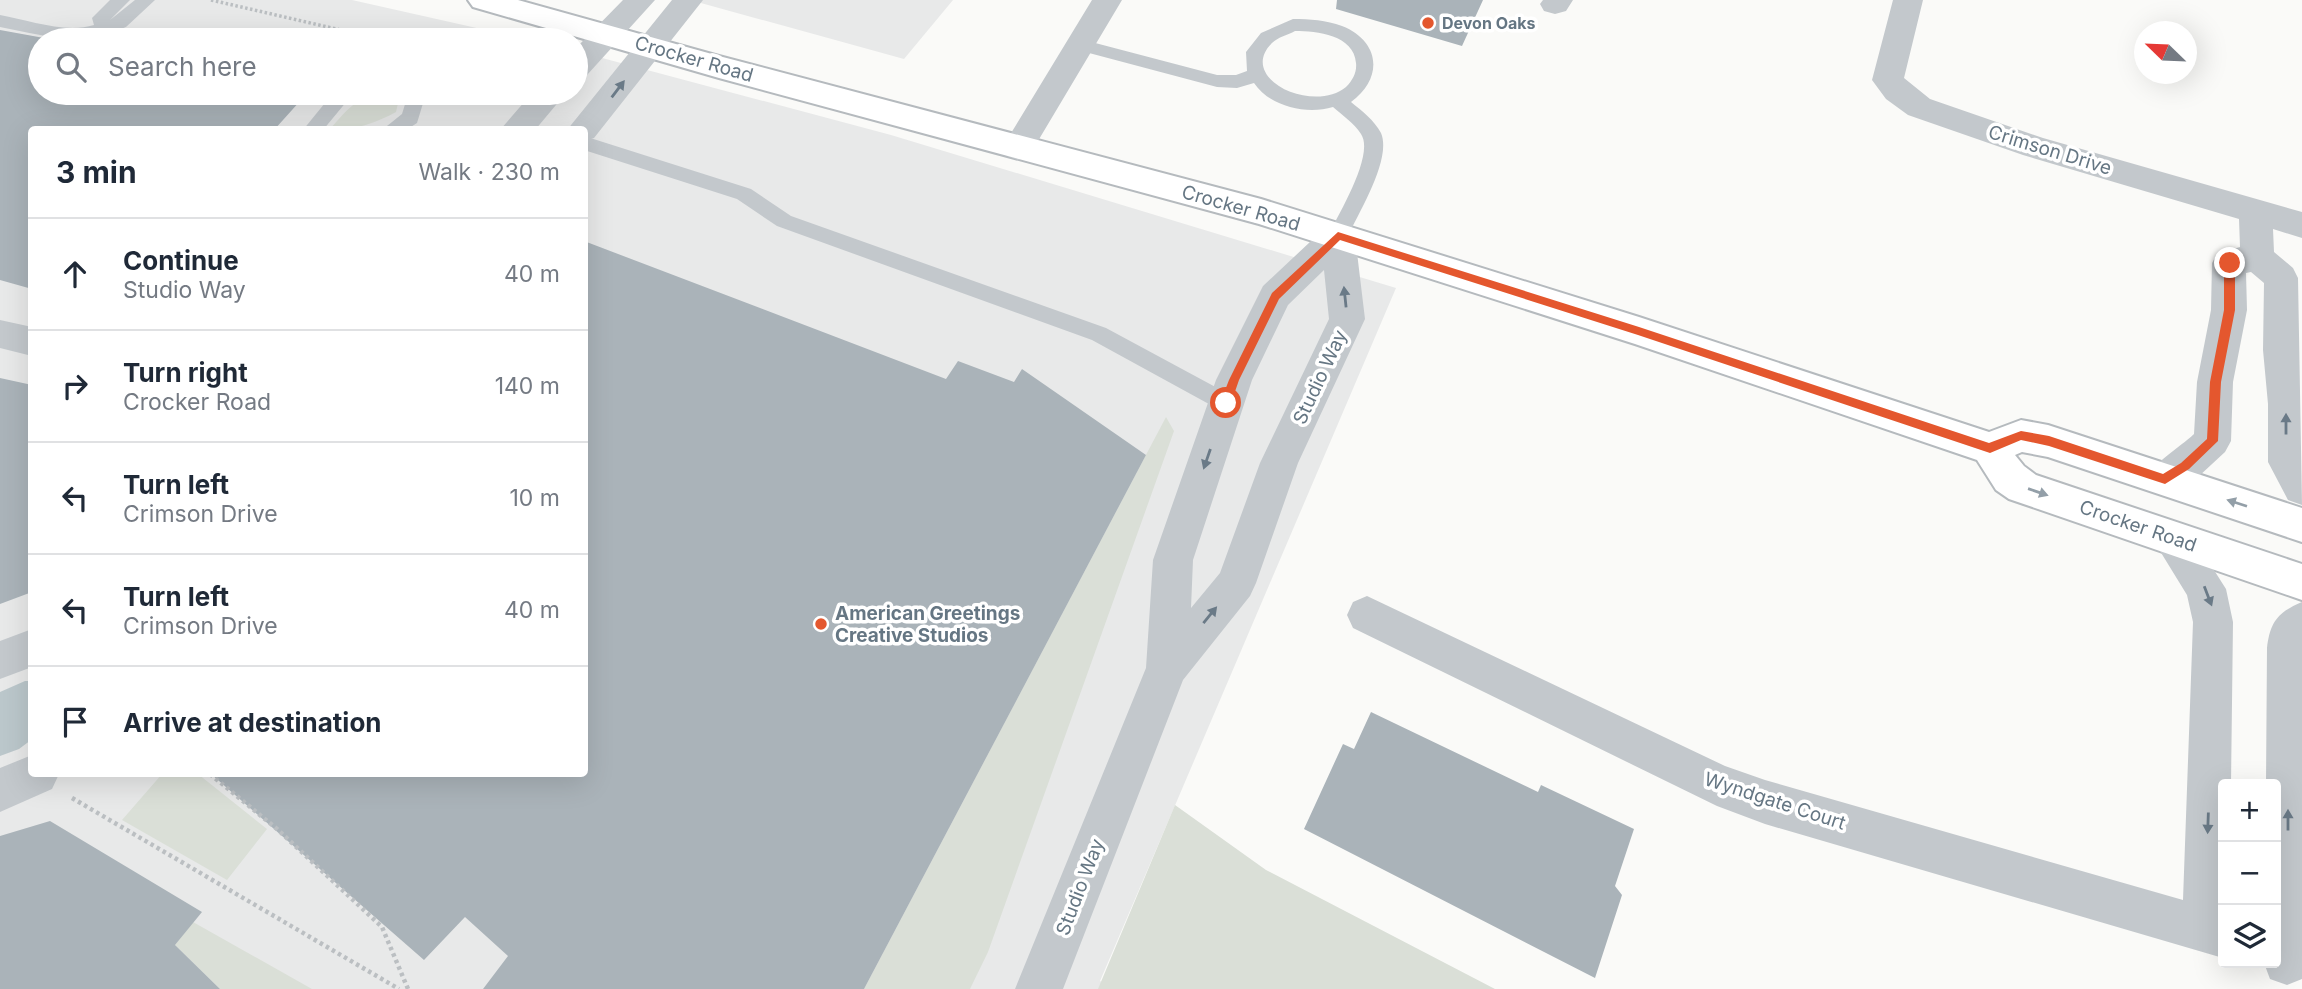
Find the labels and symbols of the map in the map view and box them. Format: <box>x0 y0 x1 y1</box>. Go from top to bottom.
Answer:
place label: Devon Oaks <box>1442 13 1536 33</box>
marker: Devon Oaks <box>1420 15 1436 31</box>
north arrow <box>2134 21 2197 84</box>
street label: Crocker Road <box>632 31 756 87</box>
one-way arrow <box>610 80 624 98</box>
street label: Crimson Drive <box>1986 120 2114 180</box>
street label: Crocker Road <box>1179 180 1303 236</box>
route end <box>2214 247 2245 278</box>
one-way arrow <box>1339 286 1350 308</box>
street label: Studio Way <box>1288 326 1352 428</box>
route start <box>1210 387 1241 418</box>
one-way arrow <box>2280 412 2292 434</box>
one-way arrow <box>1201 448 1212 469</box>
one-way arrow <box>2028 487 2049 498</box>
street label: Crocker Road <box>2076 495 2200 557</box>
one-way arrow <box>2227 498 2248 508</box>
one-way arrow <box>2202 586 2213 607</box>
place label: American Greetings Creative Studios <box>835 602 1020 647</box>
one-way arrow <box>1202 606 1217 623</box>
marker: American Greetings Creative Studios <box>813 616 829 632</box>
street label: Wyndgate Court <box>1701 767 1849 835</box>
one-way arrow <box>2282 809 2294 831</box>
one-way arrow <box>2202 812 2213 834</box>
street label: Studio Way <box>1051 835 1109 938</box>

